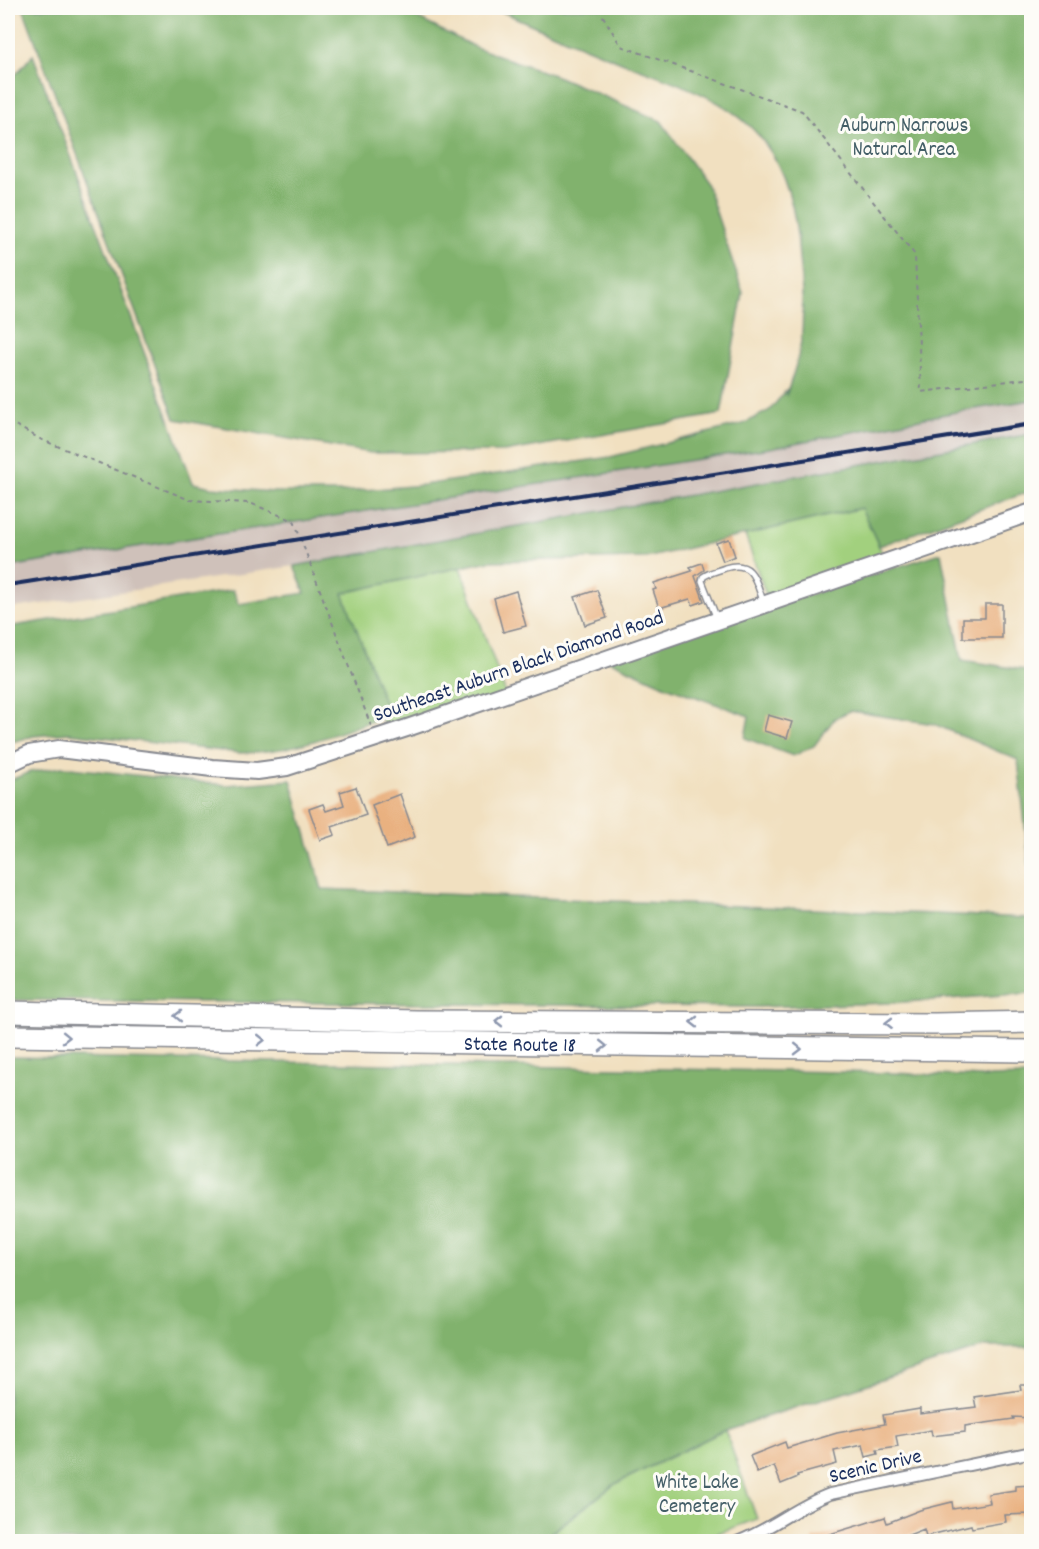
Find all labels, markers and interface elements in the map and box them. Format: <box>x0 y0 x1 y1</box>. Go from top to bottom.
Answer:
park label: Auburn Narrows Natural Area <box>840 112 968 166</box>
street label: Southeast Auburn Black Diamond Road <box>370 604 668 732</box>
one-way arrow <box>174 1009 183 1022</box>
one-way arrow <box>495 1015 504 1027</box>
one-way arrow <box>690 1016 699 1028</box>
one-way arrow <box>885 1017 894 1030</box>
one-way arrow <box>61 1031 70 1043</box>
street label: State Route 18 <box>464 1031 576 1062</box>
one-way arrow <box>256 1034 265 1046</box>
one-way arrow <box>598 1039 607 1052</box>
one-way arrow <box>793 1043 802 1055</box>
street label: Scenic Drive <box>826 1443 925 1493</box>
park label: White Lake Cemetery <box>655 1469 739 1523</box>

